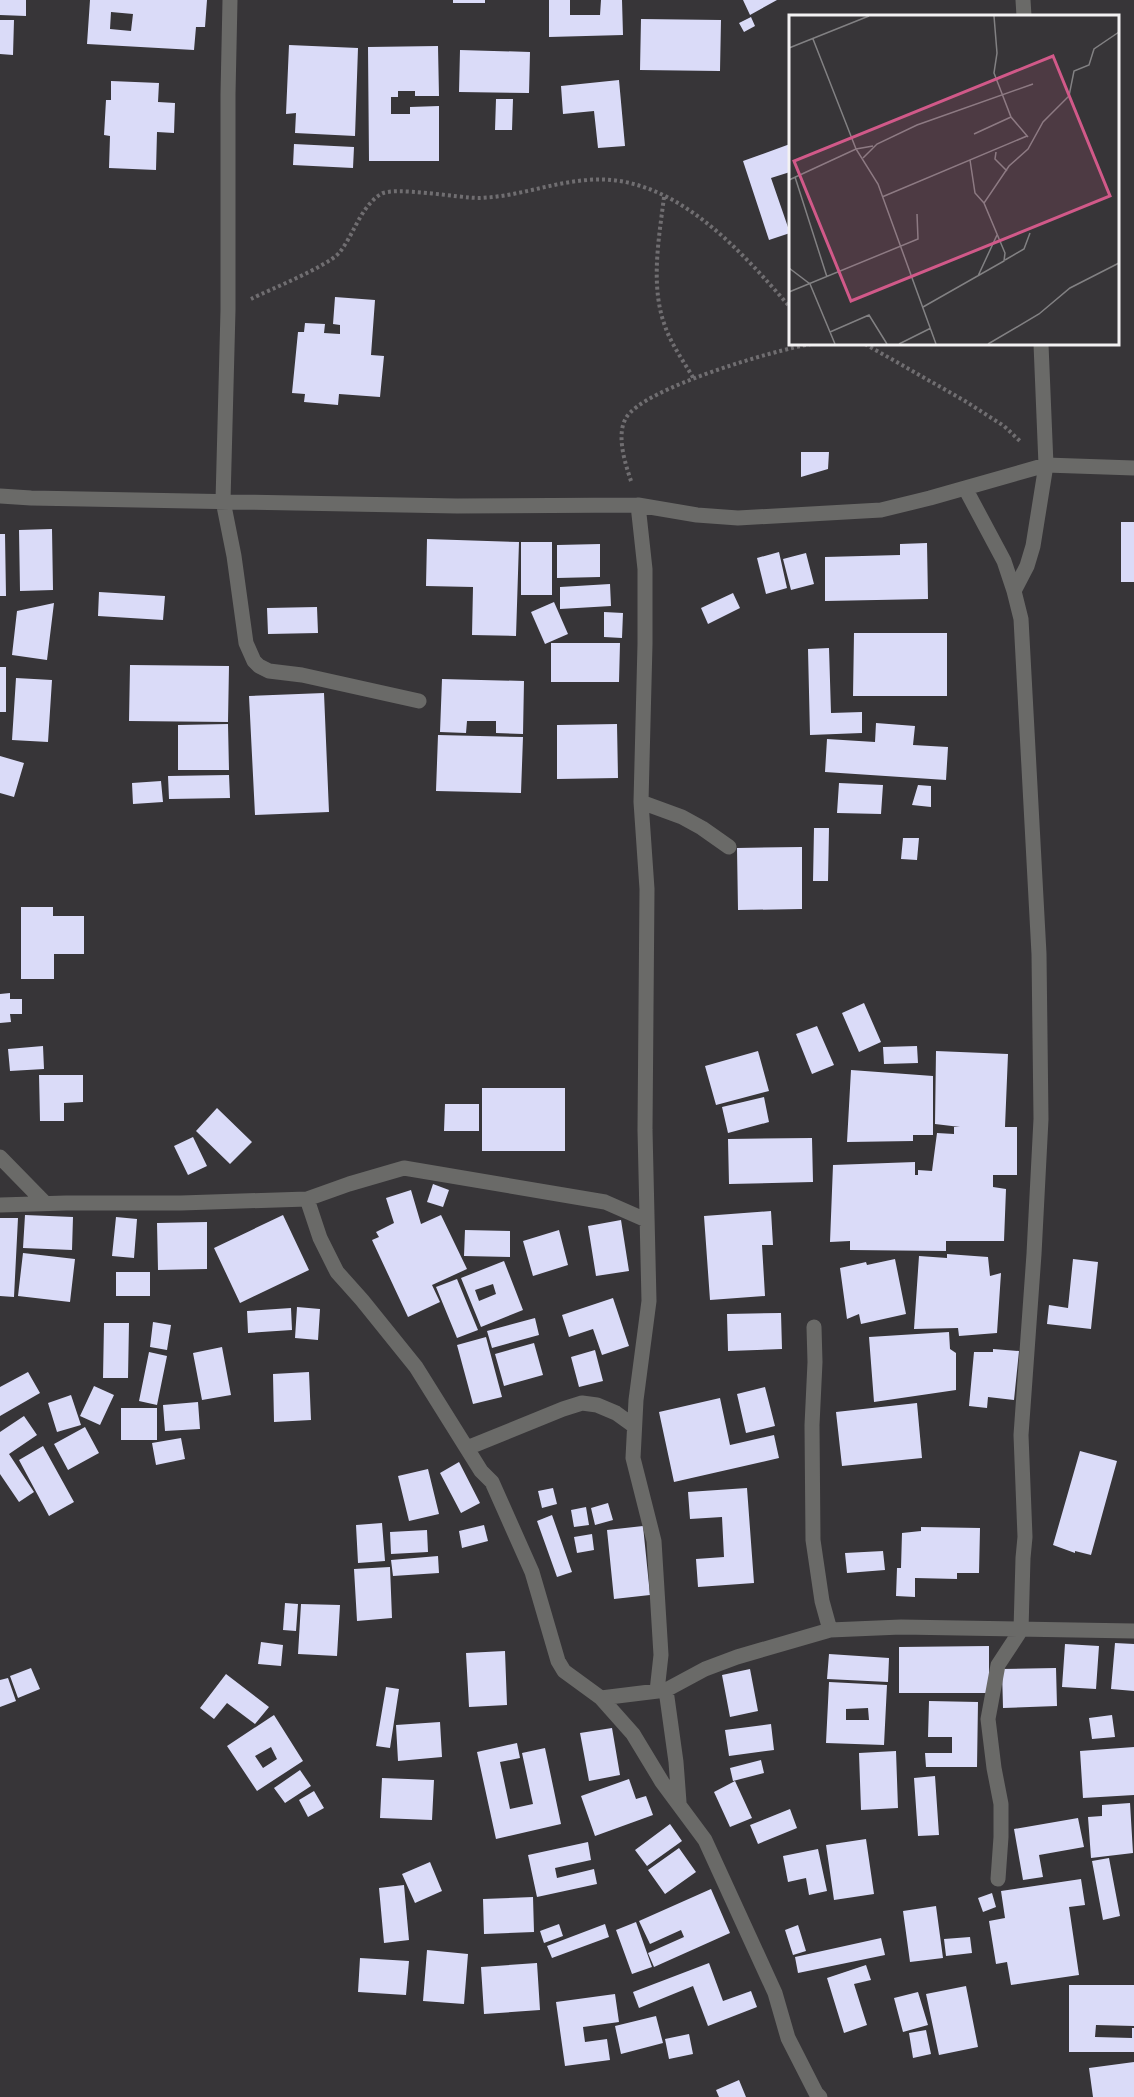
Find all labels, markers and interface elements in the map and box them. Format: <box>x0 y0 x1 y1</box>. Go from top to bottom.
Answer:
inset map <box>789 15 1119 345</box>

